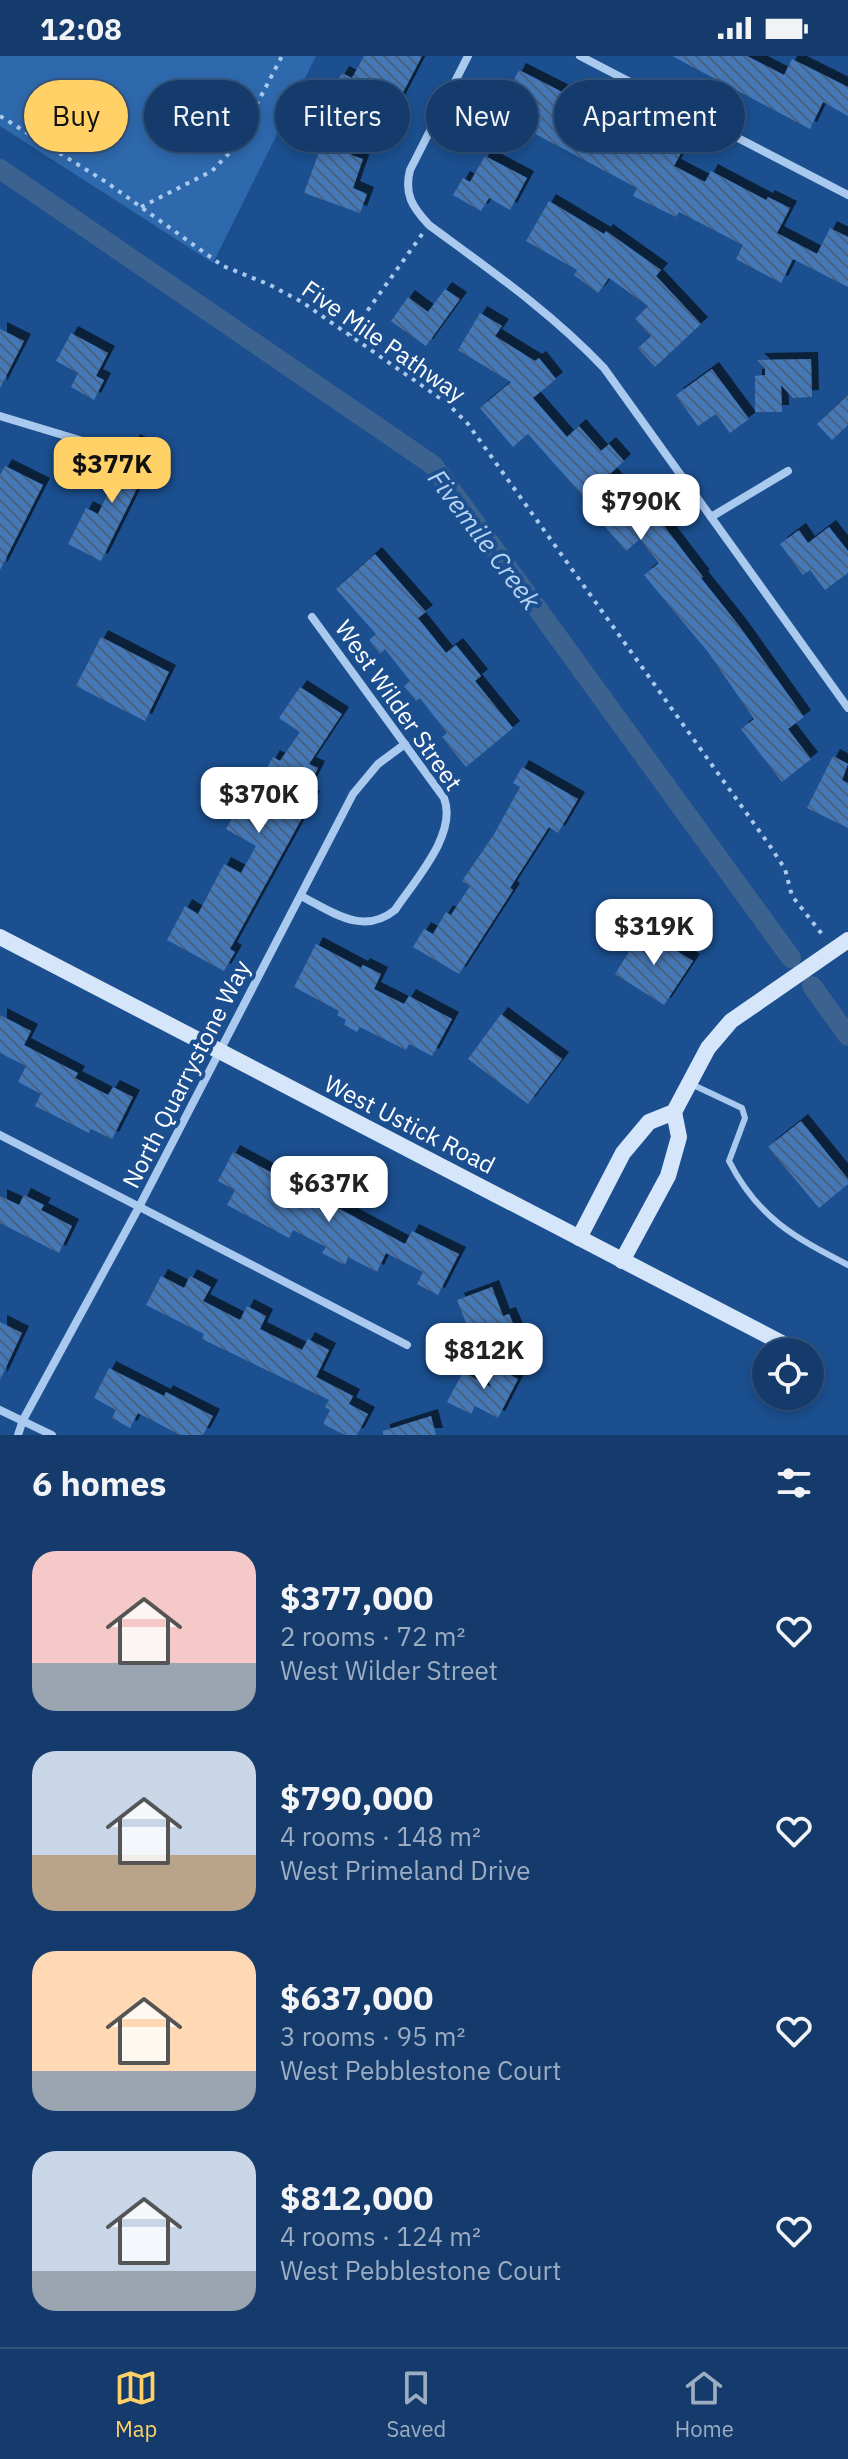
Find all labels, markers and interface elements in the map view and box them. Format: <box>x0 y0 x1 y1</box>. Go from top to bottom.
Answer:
text: 12:08 <box>40 9 122 48</box>
chip: Buy <box>24 80 128 152</box>
chip: Rent <box>144 80 259 152</box>
chip: Filters <box>275 80 410 152</box>
chip: New <box>426 80 538 152</box>
chip: Apartment <box>554 80 745 152</box>
street label: Five Mile Pathway <box>296 273 472 409</box>
pin: $377K <box>56 437 168 505</box>
text: $377K <box>72 446 152 480</box>
water label: Fivemile Creek <box>421 462 549 616</box>
pin: $790K <box>585 474 697 542</box>
text: $790K <box>601 483 681 517</box>
street label: West Wilder Street <box>328 613 470 797</box>
pin: $370K <box>203 767 315 835</box>
text: $370K <box>219 776 299 810</box>
pin: $319K <box>598 899 710 967</box>
text: $319K <box>614 908 694 942</box>
street label: North Quarrystone Way <box>115 955 257 1193</box>
street label: West Ustick Road <box>319 1067 501 1181</box>
pin: $637K <box>273 1156 385 1224</box>
text: $637K <box>289 1165 369 1199</box>
pin: $812K <box>428 1323 540 1391</box>
text: $812K <box>444 1332 524 1366</box>
map controls <box>752 1338 824 1410</box>
button: locate <box>752 1338 824 1410</box>
text: 6 homes <box>32 1461 167 1505</box>
icon: filters <box>772 1461 816 1505</box>
text: $377,000 <box>280 1575 433 1619</box>
icon: home <box>96 1583 192 1679</box>
icon: heart <box>772 1609 816 1653</box>
text: 2 rooms · 72 m² <box>280 1619 465 1653</box>
text: West Wilder Street <box>280 1653 498 1687</box>
text: $790,000 <box>280 1775 433 1819</box>
icon: home <box>96 1783 192 1879</box>
icon: heart <box>772 1809 816 1853</box>
text: 4 rooms · 148 m² <box>280 1819 481 1853</box>
text: West Primeland Drive <box>280 1853 531 1887</box>
text: $637,000 <box>280 1975 433 2019</box>
icon: home <box>96 1983 192 2079</box>
icon: heart <box>772 2009 816 2053</box>
text: 3 rooms · 95 m² <box>280 2019 465 2053</box>
text: West Pebblestone Court <box>280 2053 561 2087</box>
text: $812,000 <box>280 2175 433 2219</box>
icon: home <box>96 2183 192 2279</box>
icon: heart <box>772 2209 816 2253</box>
text: 4 rooms · 124 m² <box>280 2219 481 2253</box>
text: West Pebblestone Court <box>280 2253 561 2287</box>
tab: Map <box>114 2366 158 2443</box>
tab: Saved <box>386 2366 446 2443</box>
tab: Home <box>675 2366 734 2443</box>

